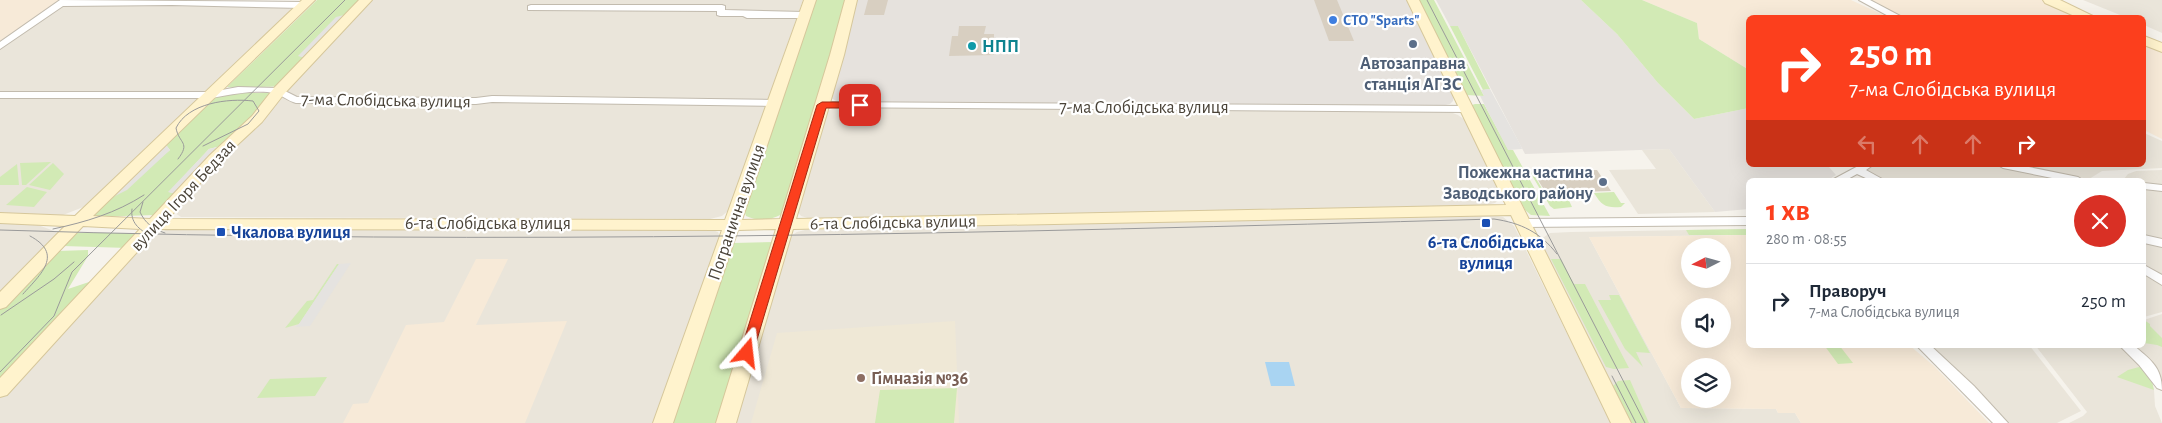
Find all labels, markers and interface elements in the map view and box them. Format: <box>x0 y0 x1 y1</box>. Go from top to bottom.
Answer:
place label: СТО "Sparts" <box>1343 13 1420 28</box>
marker: СТО "Sparts" <box>1327 14 1339 26</box>
icon: right <box>1766 35 1831 100</box>
text: 250 m <box>1849 37 1932 72</box>
place label: НПП <box>982 38 1019 56</box>
marker: Автозаправна станція АГЗС <box>1407 38 1419 50</box>
marker: НПП <box>966 40 978 52</box>
place label: Автозаправна станція АГЗС <box>1360 55 1466 94</box>
text: 7-ма Слобідська вулиця <box>1849 78 2056 100</box>
pin <box>839 84 881 126</box>
street label: 7-ма Слобідська вулиця <box>301 90 471 111</box>
icon: arrive <box>846 91 874 119</box>
street label: 7-ма Слобідська вулиця <box>1059 98 1229 117</box>
icon: left <box>1853 130 1881 158</box>
icon: ahead <box>1906 130 1934 158</box>
icon: ahead <box>1959 130 1987 158</box>
icon: right <box>2012 130 2040 158</box>
street label: вулиця Ігоря Бедзая <box>128 136 240 255</box>
street label: Погранична вулиця <box>705 142 769 283</box>
place label: Пожежна частина Заводського району <box>1443 164 1594 203</box>
marker: Пожежна частина Заводського району <box>1597 176 1609 188</box>
button: close <box>2074 195 2126 247</box>
text: 1 хв <box>1766 196 1810 226</box>
street label: 6-та Слобідська вулиця <box>810 212 976 233</box>
street label: 6-та Слобідська вулиця <box>405 214 571 233</box>
marker: 6-та Слобідська вулиця <box>1480 217 1492 229</box>
place label: Чкалова вулиця <box>231 224 351 242</box>
marker: Чкалова вулиця <box>215 226 227 238</box>
text: 280 m · 08:55 <box>1766 231 1847 247</box>
place label: 6-та Слобідська вулиця <box>1428 234 1545 273</box>
north arrow <box>1681 238 1731 288</box>
map controls <box>1681 238 1731 408</box>
text: Праворуч <box>1809 282 1887 301</box>
icon: right <box>1766 287 1794 315</box>
text: 250 m <box>2081 292 2126 311</box>
button: sound <box>1681 298 1731 348</box>
text: 7-ма Слобідська вулиця <box>1809 304 1960 320</box>
position arrow <box>720 326 772 378</box>
button: layers <box>1681 358 1731 408</box>
place label: Гімназія №36 <box>871 370 968 388</box>
marker: Гімназія №36 <box>855 372 867 384</box>

